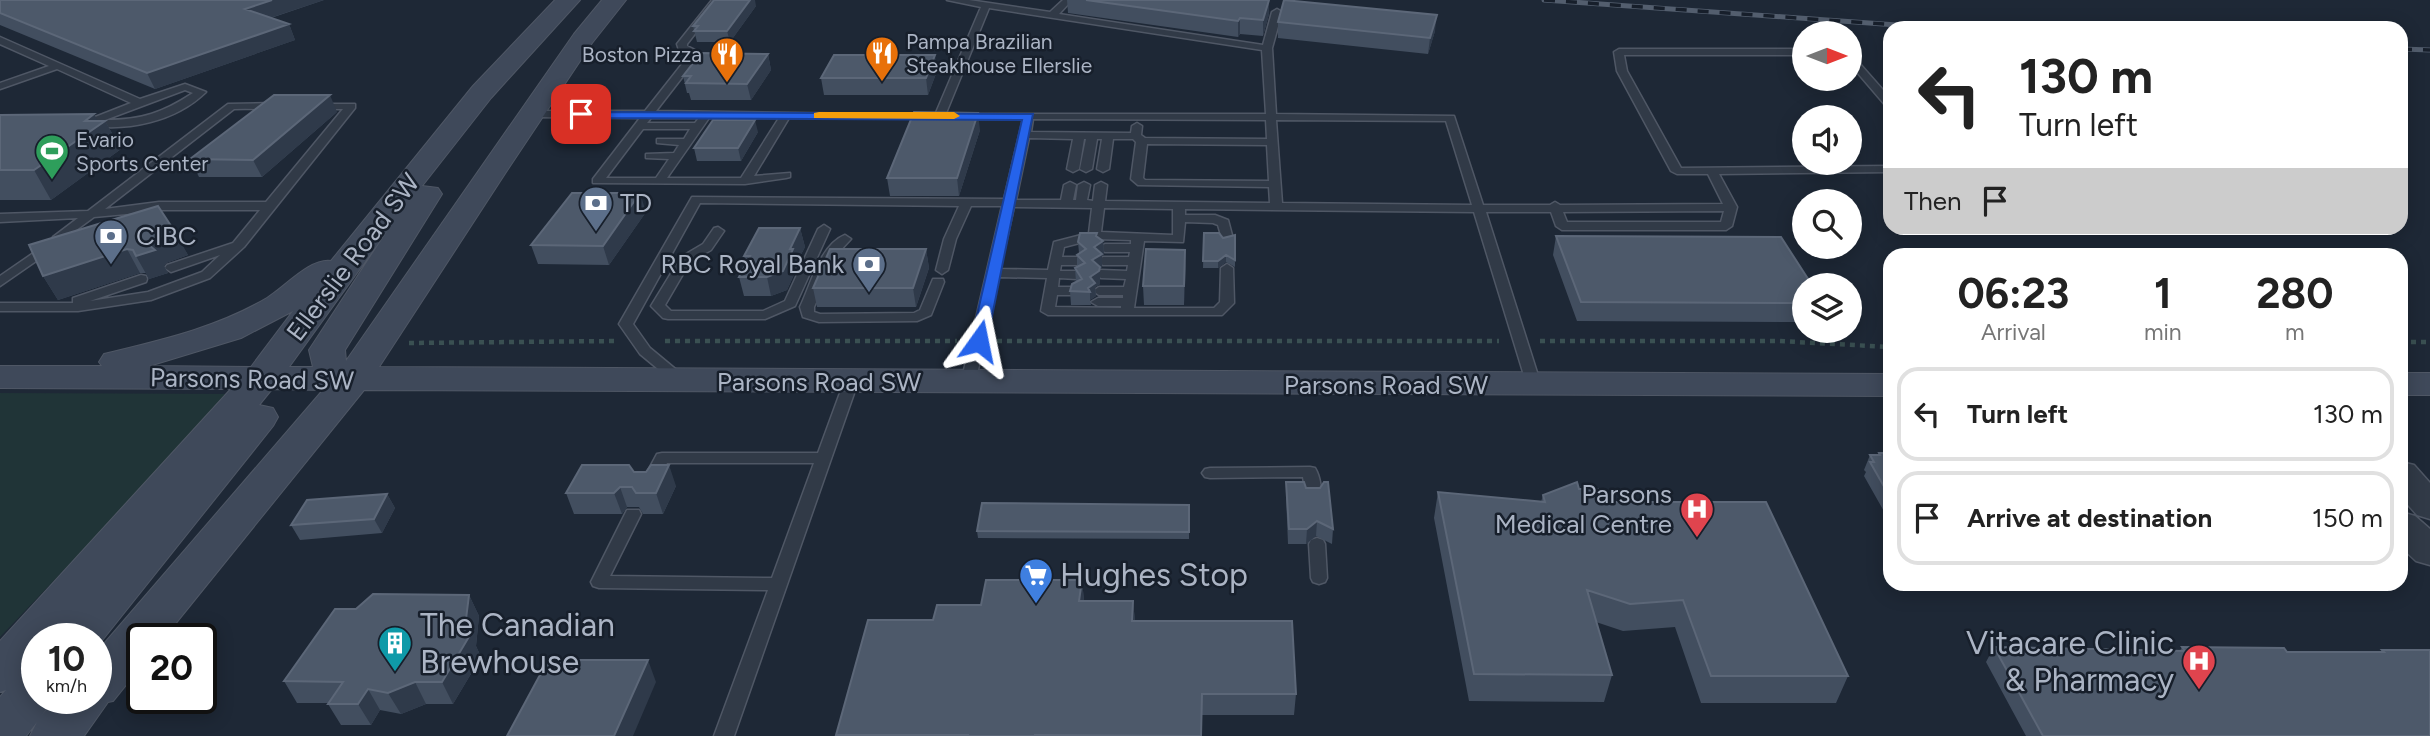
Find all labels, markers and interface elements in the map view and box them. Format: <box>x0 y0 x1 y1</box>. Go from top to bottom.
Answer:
north arrow <box>1792 21 1862 91</box>
map controls <box>1792 21 1862 343</box>
place label: Pampa Brazilian Steakhouse Ellerslie <box>906 29 1092 78</box>
restaurant icon: Pampa Brazilian Steakhouse Ellerslie <box>863 34 901 83</box>
restaurant icon: Boston Pizza <box>708 35 746 84</box>
place label: Boston Pizza <box>582 42 702 67</box>
text: 130 m <box>2019 46 2153 105</box>
icon: left <box>1904 49 1995 140</box>
pin <box>551 84 611 144</box>
icon: arrive <box>562 95 600 133</box>
button: sound <box>1792 105 1862 175</box>
text: Turn left <box>2019 106 2138 144</box>
place label: Evario Sports Center <box>76 127 208 176</box>
sports icon: Evario Sports Center <box>33 132 71 181</box>
street label: Ellerslie Road SW <box>280 167 426 347</box>
icon: arrive <box>1976 182 2014 220</box>
bank icon: TD <box>577 184 615 233</box>
text: Then <box>1904 185 1962 217</box>
place label: TD <box>620 187 652 219</box>
button: search <box>1792 189 1862 259</box>
bank icon: CIBC <box>92 217 130 266</box>
place label: CIBC <box>136 220 196 252</box>
bank icon: RBC Royal Bank <box>850 245 888 294</box>
place label: RBC Royal Bank <box>661 248 844 280</box>
text: 06:23 <box>1958 268 2069 319</box>
text: 1 <box>2154 268 2172 319</box>
text: 280 <box>2256 268 2333 319</box>
button: layers <box>1792 273 1862 343</box>
position arrow <box>942 304 1016 378</box>
text: Arrival <box>1981 318 2046 346</box>
text: min <box>2144 318 2182 346</box>
text: m <box>2285 318 2305 346</box>
street label: Parsons Road SW <box>150 361 354 397</box>
street label: Parsons Road SW <box>717 366 921 398</box>
street label: Parsons Road SW <box>1284 369 1488 401</box>
icon: left <box>1908 395 1946 433</box>
text: Turn left <box>1967 398 2068 430</box>
text: 130 m <box>2313 398 2383 430</box>
place label: Parsons Medical Centre <box>1495 478 1672 540</box>
hospital icon: Parsons Medical Centre <box>1678 490 1716 539</box>
icon: arrive <box>1908 499 1946 537</box>
text: Arrive at destination <box>1967 502 2212 534</box>
text: 150 m <box>2312 502 2383 534</box>
supermarket icon: Hughes Stop <box>1017 556 1055 605</box>
place label: Hughes Stop <box>1060 556 1248 594</box>
place label: The Canadian Brewhouse <box>420 606 615 681</box>
speed limit sign: 20 <box>126 623 217 714</box>
building icon: The Canadian Brewhouse <box>376 624 414 673</box>
place label: Vitacare Clinic & Pharmacy <box>1966 624 2174 699</box>
text: 10 <box>48 638 85 680</box>
hospital icon: Vitacare Clinic & Pharmacy <box>2180 642 2218 691</box>
text: km/h <box>46 675 87 697</box>

